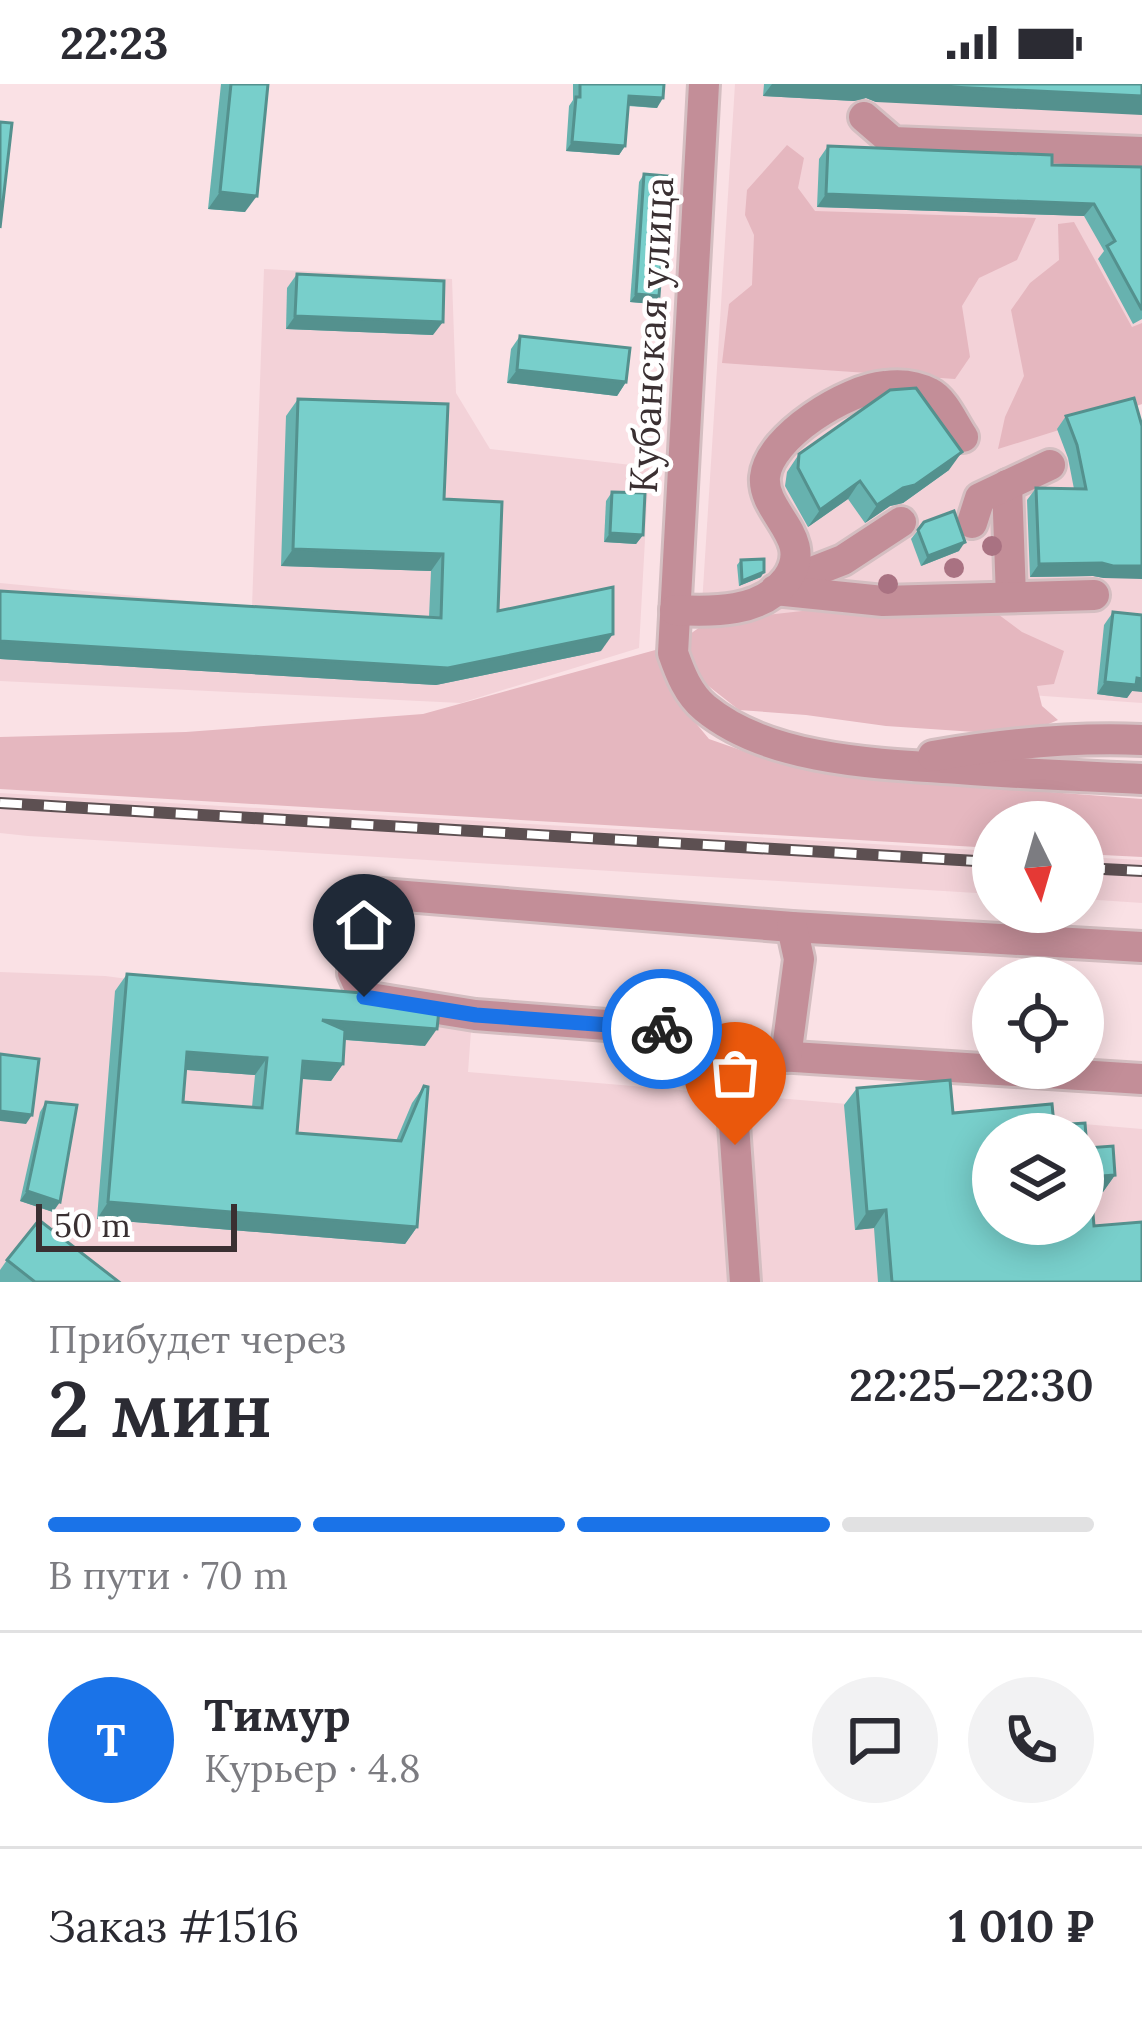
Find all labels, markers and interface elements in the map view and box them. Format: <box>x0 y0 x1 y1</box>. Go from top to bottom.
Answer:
text: 22:23 <box>60 14 168 71</box>
street label: Кубанская улица <box>618 175 684 495</box>
north arrow <box>972 801 1104 933</box>
map controls <box>972 801 1104 1245</box>
pin <box>313 874 415 997</box>
icon: home <box>331 892 397 958</box>
button: locate <box>972 957 1104 1089</box>
courier <box>602 969 722 1089</box>
icon: bike <box>629 996 695 1062</box>
pin <box>684 1022 786 1145</box>
icon: bag <box>702 1040 768 1106</box>
button: layers <box>972 1113 1104 1245</box>
scale bar <box>36 1198 237 1251</box>
text: 50 m <box>54 1204 131 1246</box>
text: Прибудет через <box>48 1314 346 1364</box>
text: 22:25–22:30 <box>849 1356 1094 1413</box>
text: 2 мин <box>48 1359 272 1458</box>
text: В пути · 70 m <box>48 1550 288 1600</box>
button: chat <box>812 1677 938 1803</box>
button: phone <box>968 1677 1094 1803</box>
text: Тимур <box>204 1686 351 1743</box>
text: Т <box>96 1711 126 1768</box>
text: Курьер · 4.8 <box>204 1743 421 1793</box>
text: Заказ #1516 <box>48 1897 299 1954</box>
text: 1 010 ₽ <box>949 1897 1094 1954</box>

